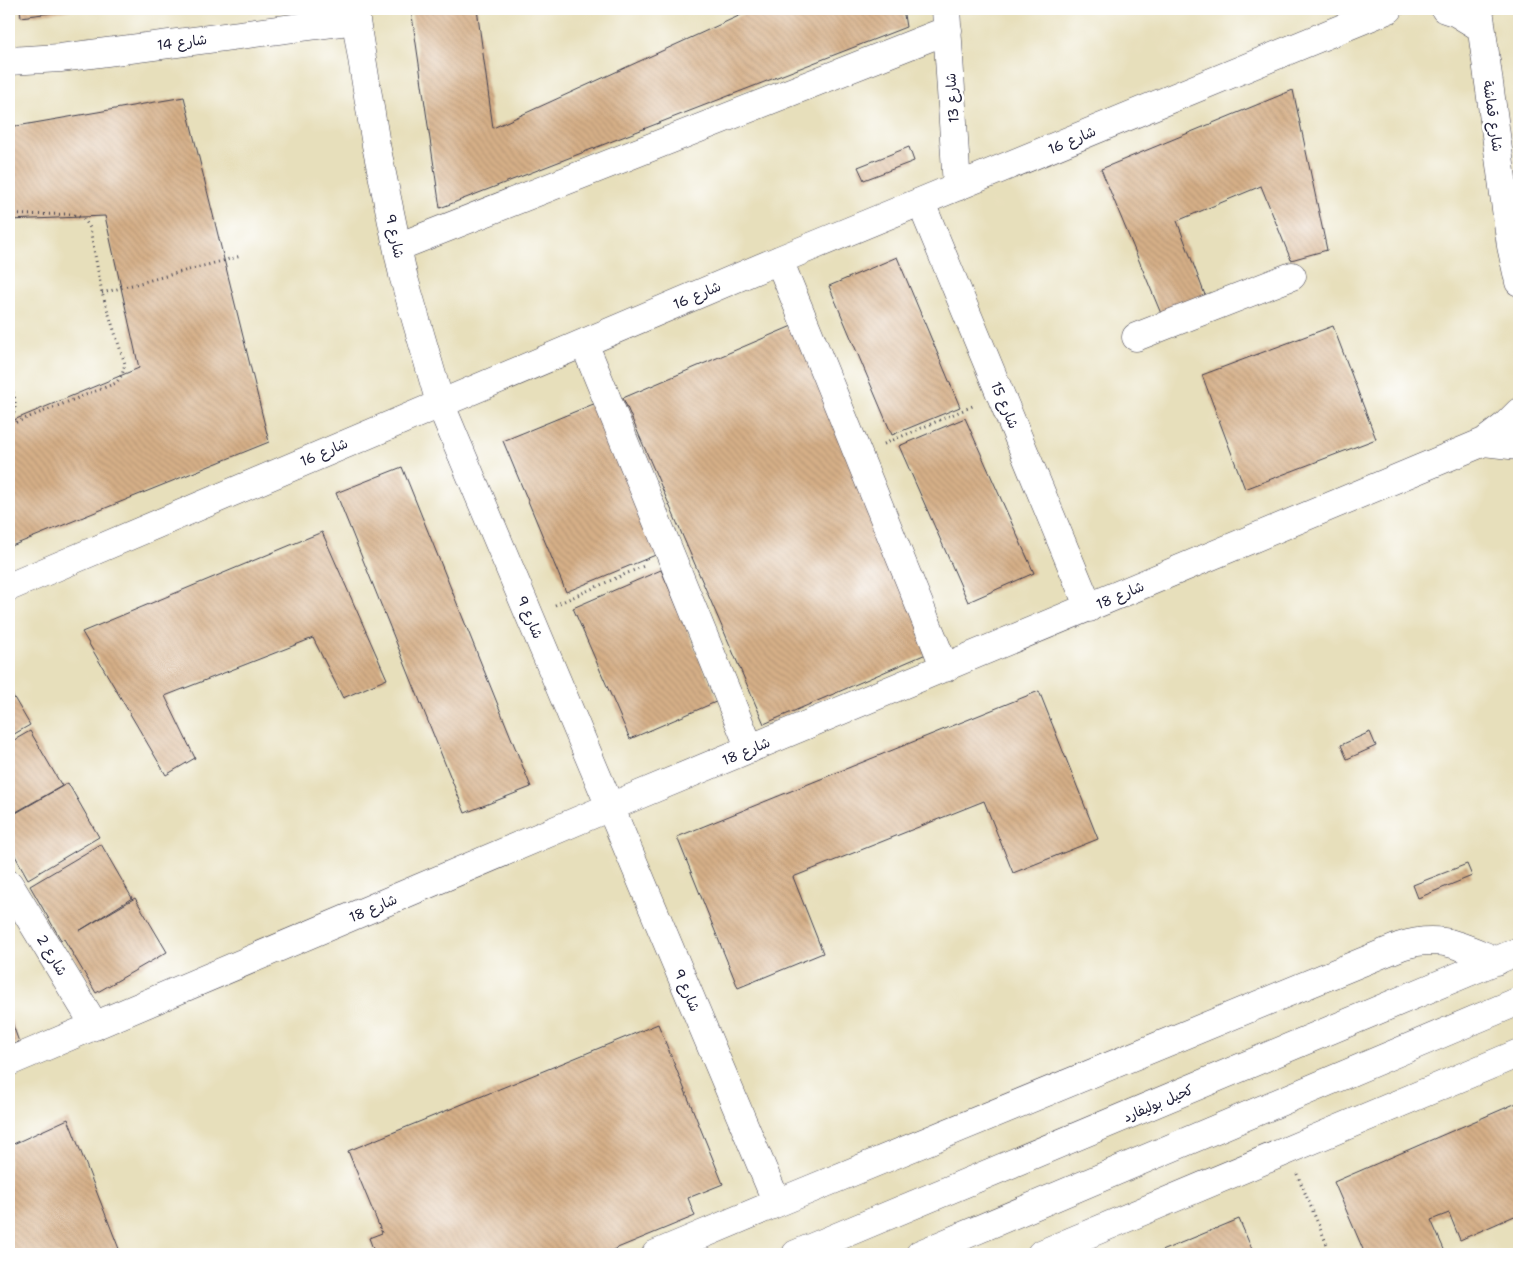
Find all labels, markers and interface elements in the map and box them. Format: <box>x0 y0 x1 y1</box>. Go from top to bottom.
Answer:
street label: شارع 14 <box>156 30 208 55</box>
street label: شارع 13 <box>941 72 964 124</box>
street label: شارع قماشة <box>1478 79 1507 153</box>
street label: شارع 16 <box>1045 122 1099 159</box>
street label: شارع 9 <box>381 212 408 260</box>
street label: شارع 16 <box>670 277 724 314</box>
street label: شارع 15 <box>986 379 1023 432</box>
street label: شارع 16 <box>297 434 351 471</box>
street label: شارع 18 <box>1093 577 1147 614</box>
street label: شارع 9 <box>512 593 547 642</box>
street label: شارع 18 <box>719 733 773 770</box>
street label: شارع 18 <box>346 890 400 927</box>
street label: شارع 2 <box>32 931 71 979</box>
street label: شارع 9 <box>669 966 704 1015</box>
street label: كحيل بوليفارد <box>1120 1080 1196 1126</box>

